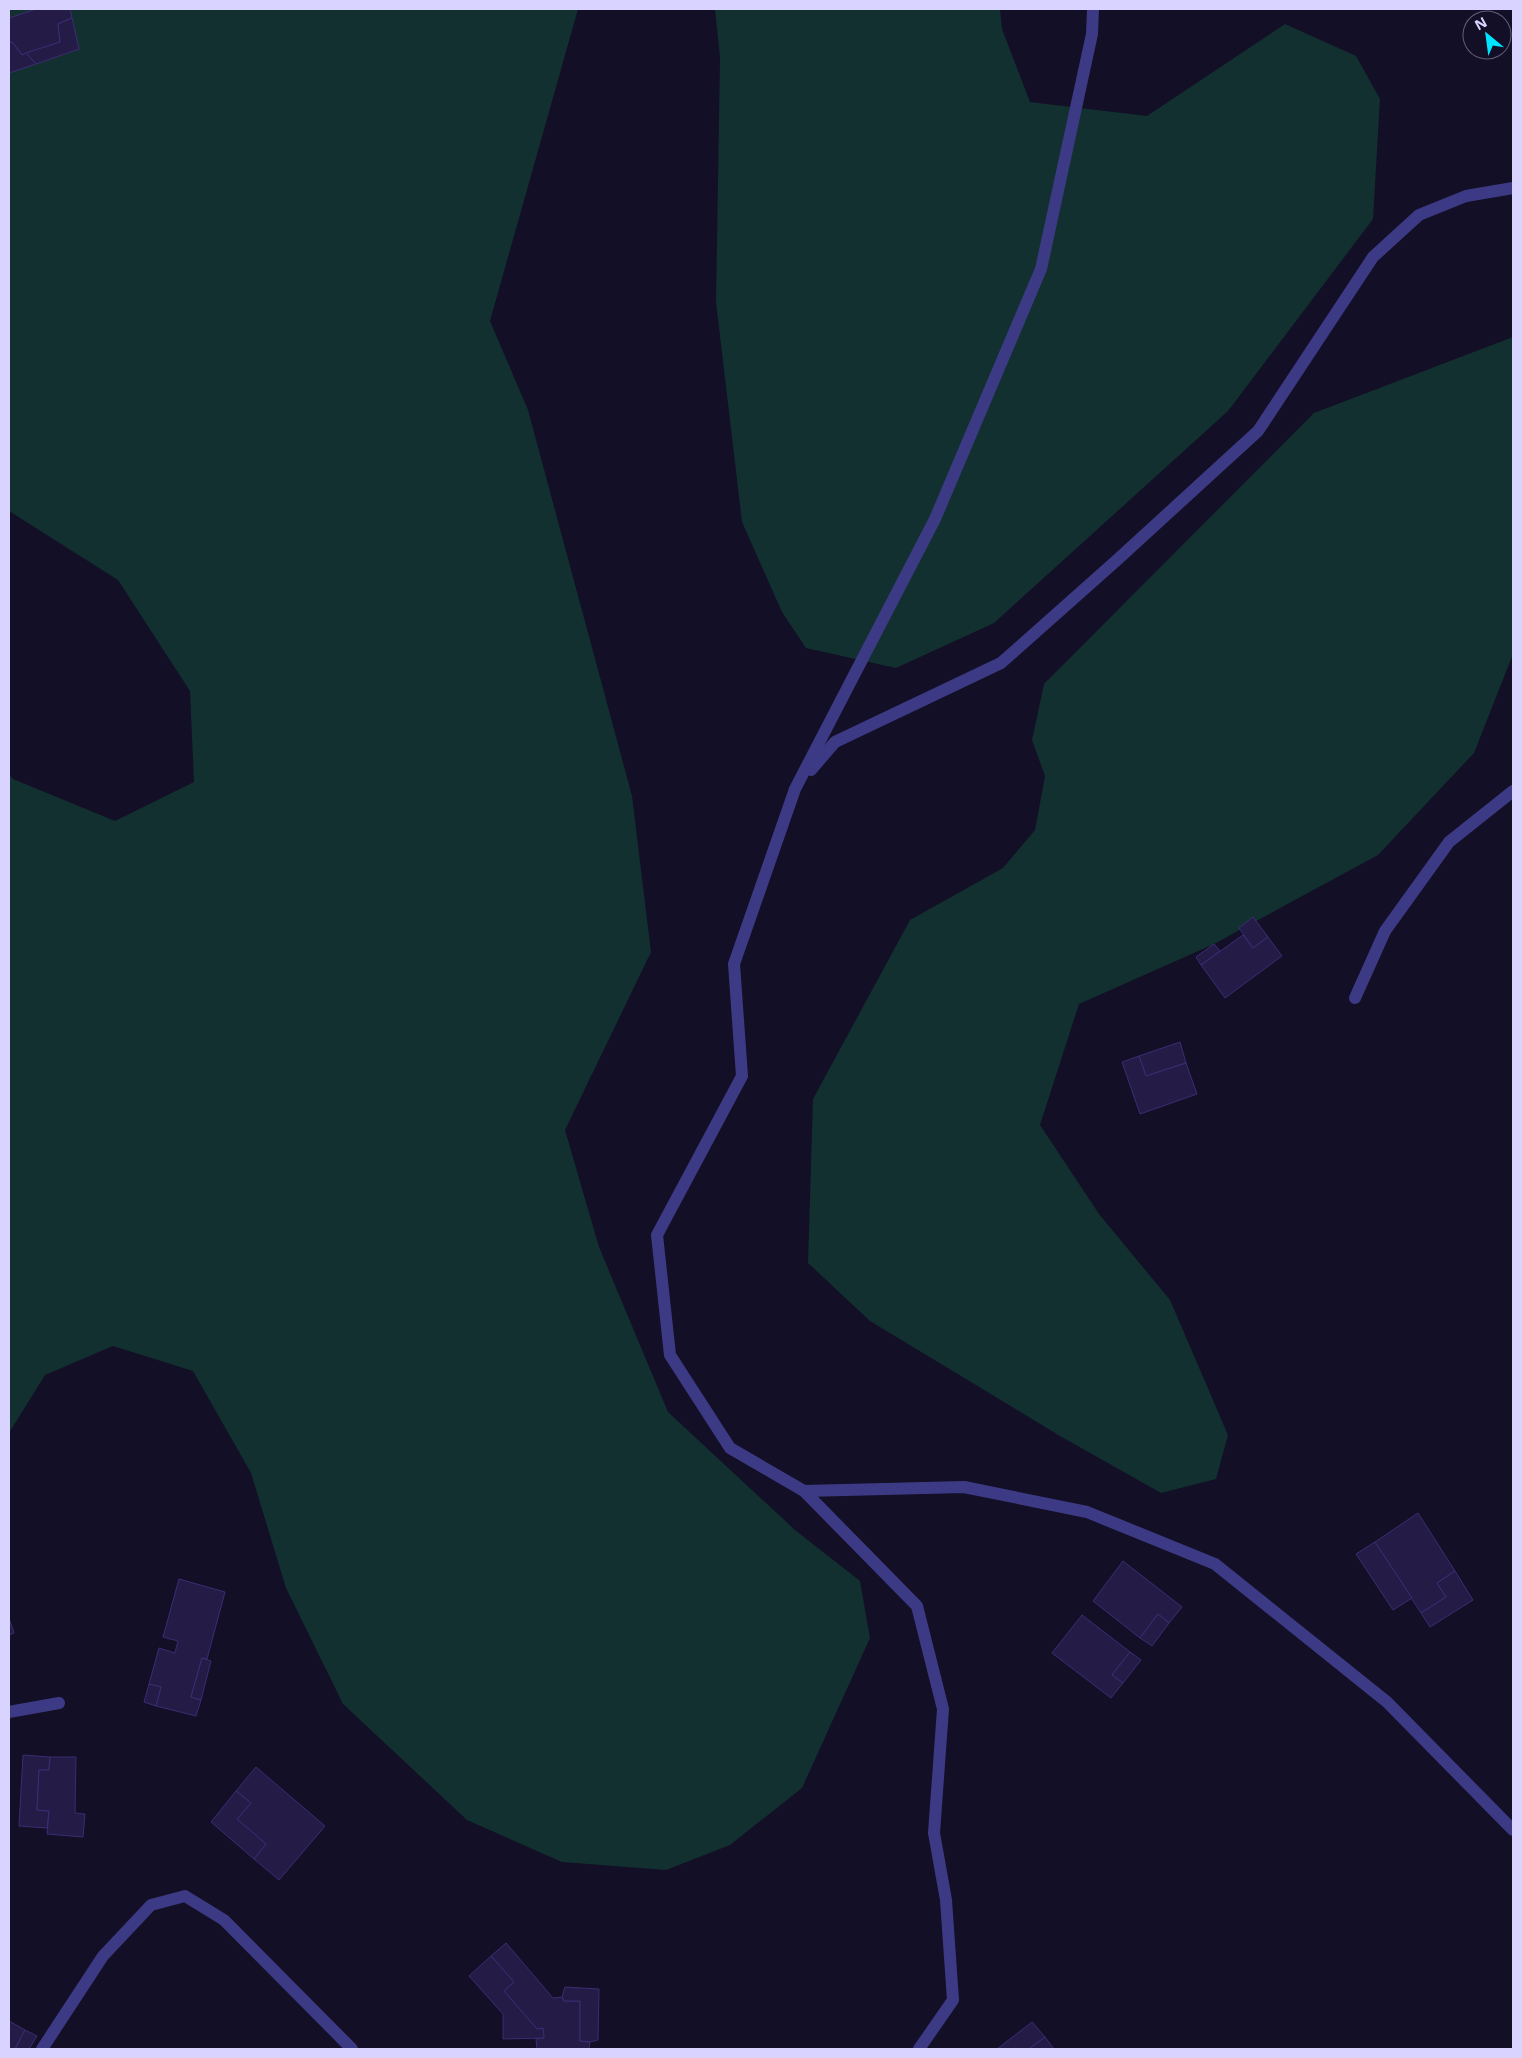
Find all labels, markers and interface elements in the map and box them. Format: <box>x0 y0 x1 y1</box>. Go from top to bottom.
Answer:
north arrow <box>1462 10 1512 60</box>
text: N <box>1471 12 1490 34</box>

